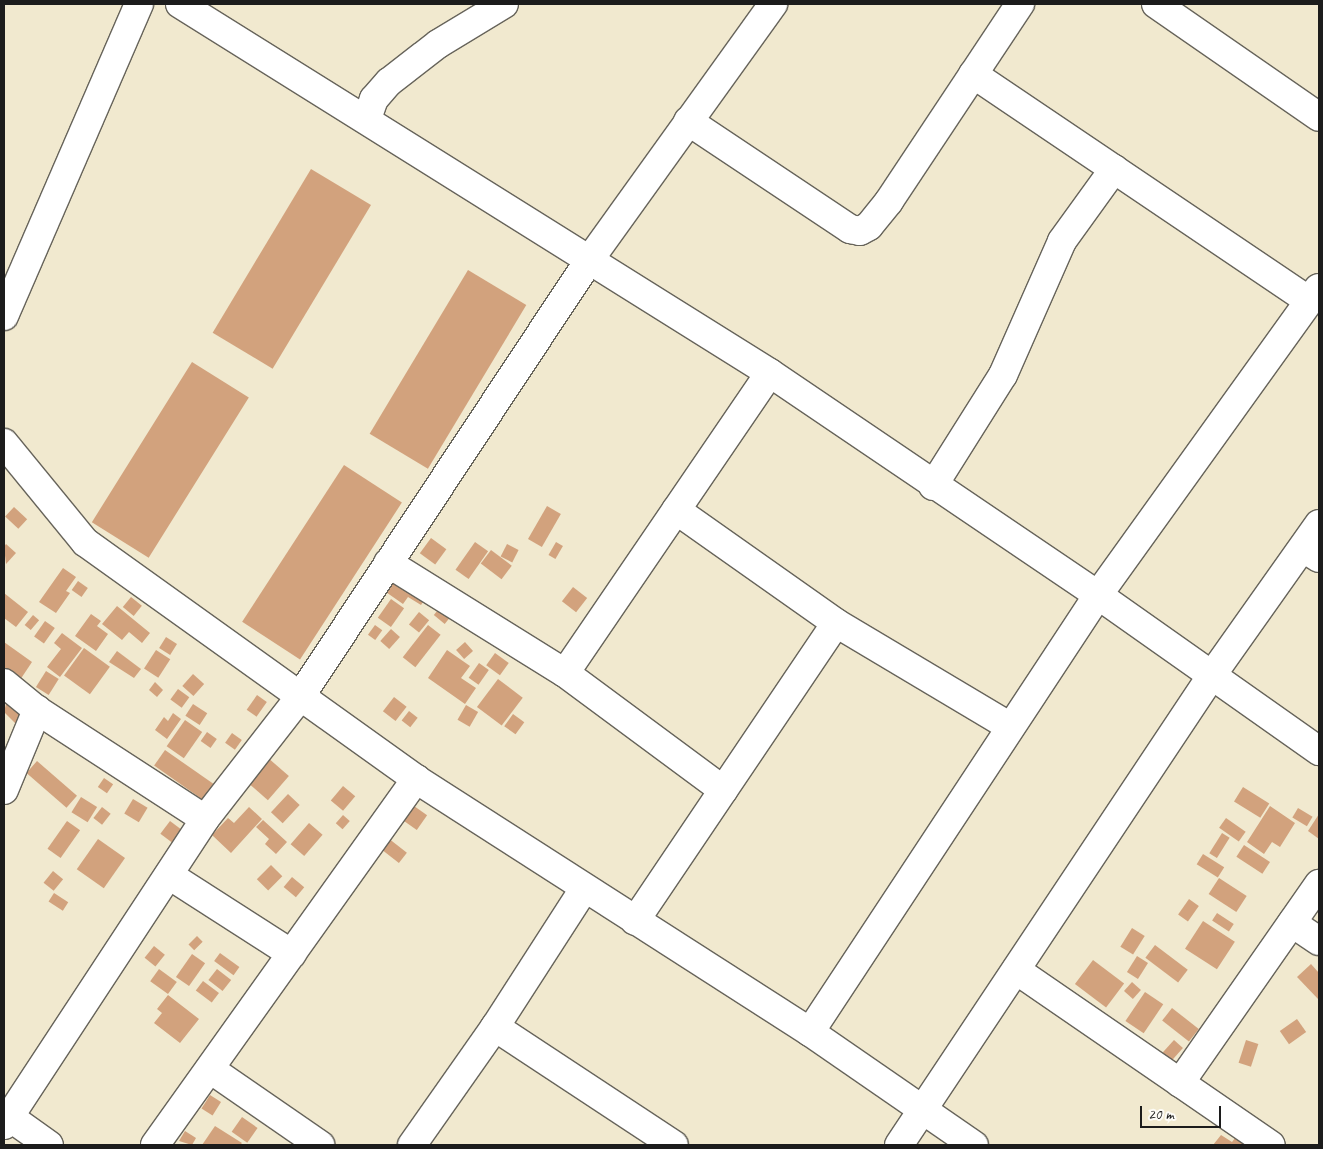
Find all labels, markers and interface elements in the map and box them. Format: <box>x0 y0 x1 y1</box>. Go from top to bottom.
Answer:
scale bar <box>1143 1096 1224 1128</box>
text: 20 m <box>1148 1105 1174 1124</box>

